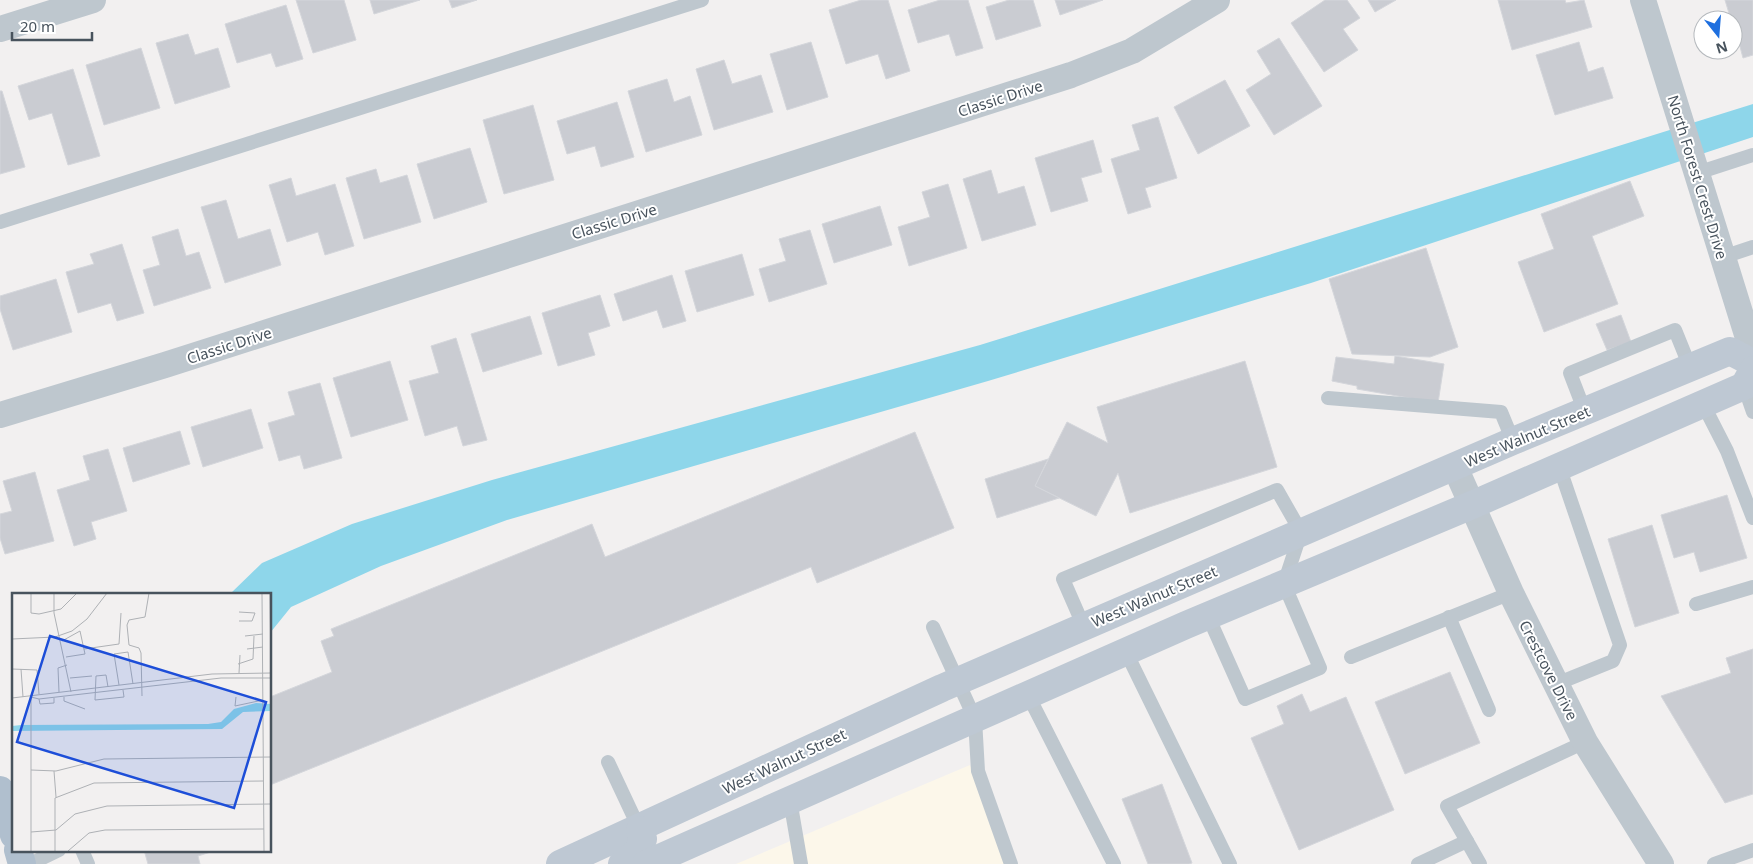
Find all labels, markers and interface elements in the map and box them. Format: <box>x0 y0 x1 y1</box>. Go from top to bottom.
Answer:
scale bar <box>12 10 92 42</box>
north arrow <box>1693 10 1743 60</box>
text: 20 m <box>20 16 55 36</box>
text: N <box>1714 37 1730 59</box>
street label: Classic Drive <box>955 75 1045 121</box>
street label: North Forest Crest Drive <box>1664 93 1732 261</box>
street label: Classic Drive <box>569 199 659 243</box>
street label: Classic Drive <box>184 322 274 368</box>
street label: West Walnut Street <box>1461 400 1593 471</box>
street label: West Walnut Street <box>1088 560 1220 631</box>
inset map <box>12 593 271 852</box>
street label: Crestcove Drive <box>1515 617 1583 723</box>
street label: West Walnut Street <box>719 723 850 798</box>

